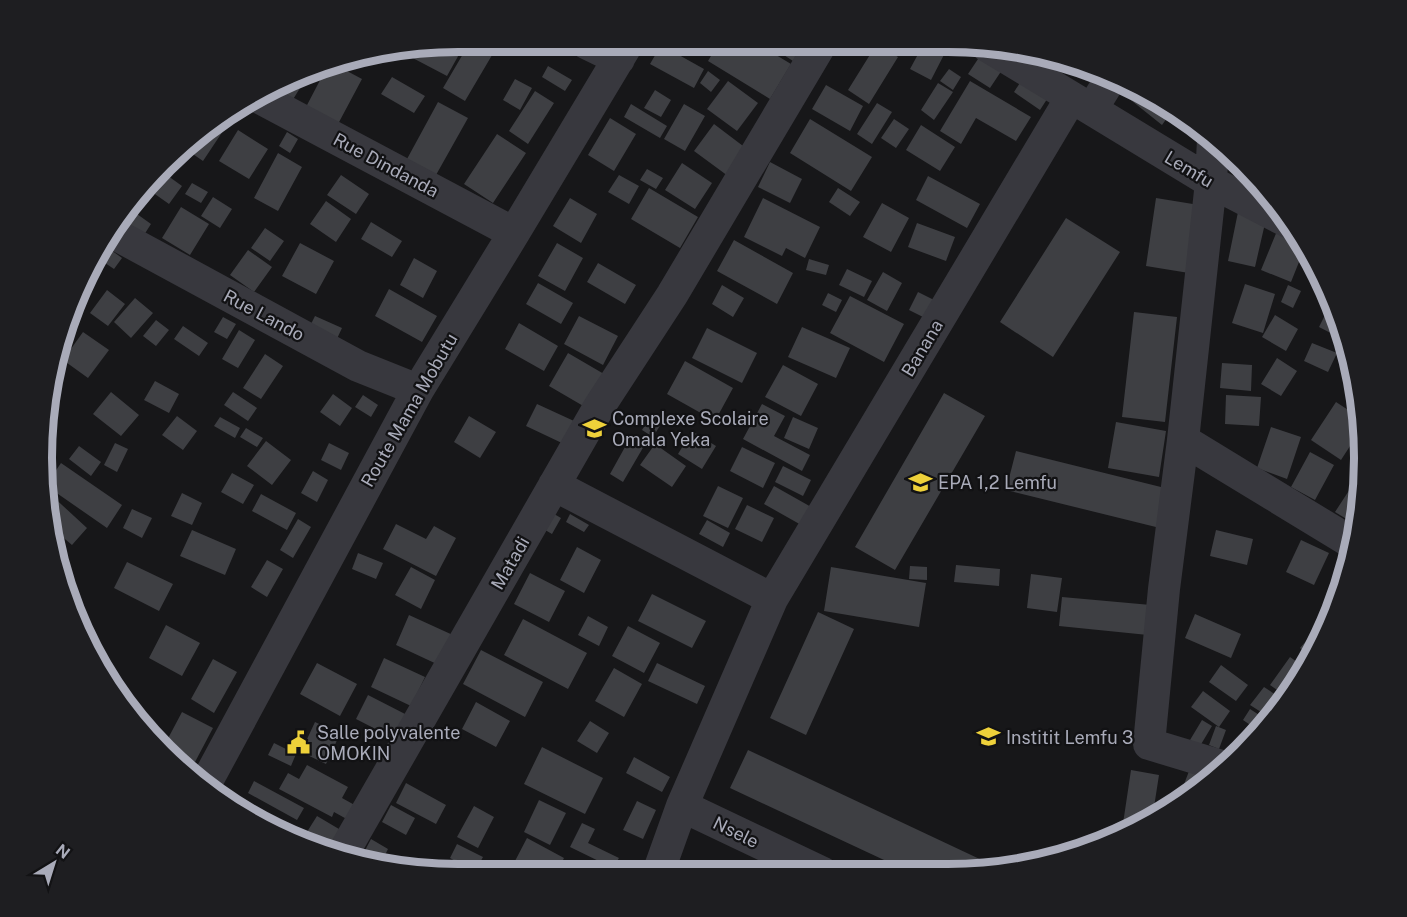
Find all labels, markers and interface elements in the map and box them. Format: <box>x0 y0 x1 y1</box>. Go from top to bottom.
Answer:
street label: Rue Dindanda <box>330 128 442 202</box>
street label: Lemfu <box>1161 146 1217 192</box>
street label: Rue Lando <box>220 285 308 345</box>
street label: Banana <box>897 316 947 380</box>
street label: Route Mama Mobutu <box>356 329 462 491</box>
place label: Complexe Scolaire Omala Yeka <box>612 408 769 450</box>
school or university icon: Complexe Scolaire Omala Yeka <box>581 415 607 441</box>
school or university icon: EPA 1,2 Lemfu <box>907 469 933 495</box>
place label: EPA 1,2 Lemfu <box>938 472 1057 493</box>
street label: Matadi <box>486 533 534 593</box>
place label: Salle polyvalente OMOKIN <box>317 722 460 764</box>
school or university icon: Institit Lemfu 3 <box>975 724 1001 750</box>
place label: Institit Lemfu 3 <box>1006 727 1133 748</box>
public building icon: Salle polyvalente OMOKIN <box>286 729 312 755</box>
street label: Nsele <box>710 812 762 852</box>
north arrow <box>24 833 84 893</box>
text: N <box>52 840 74 863</box>

